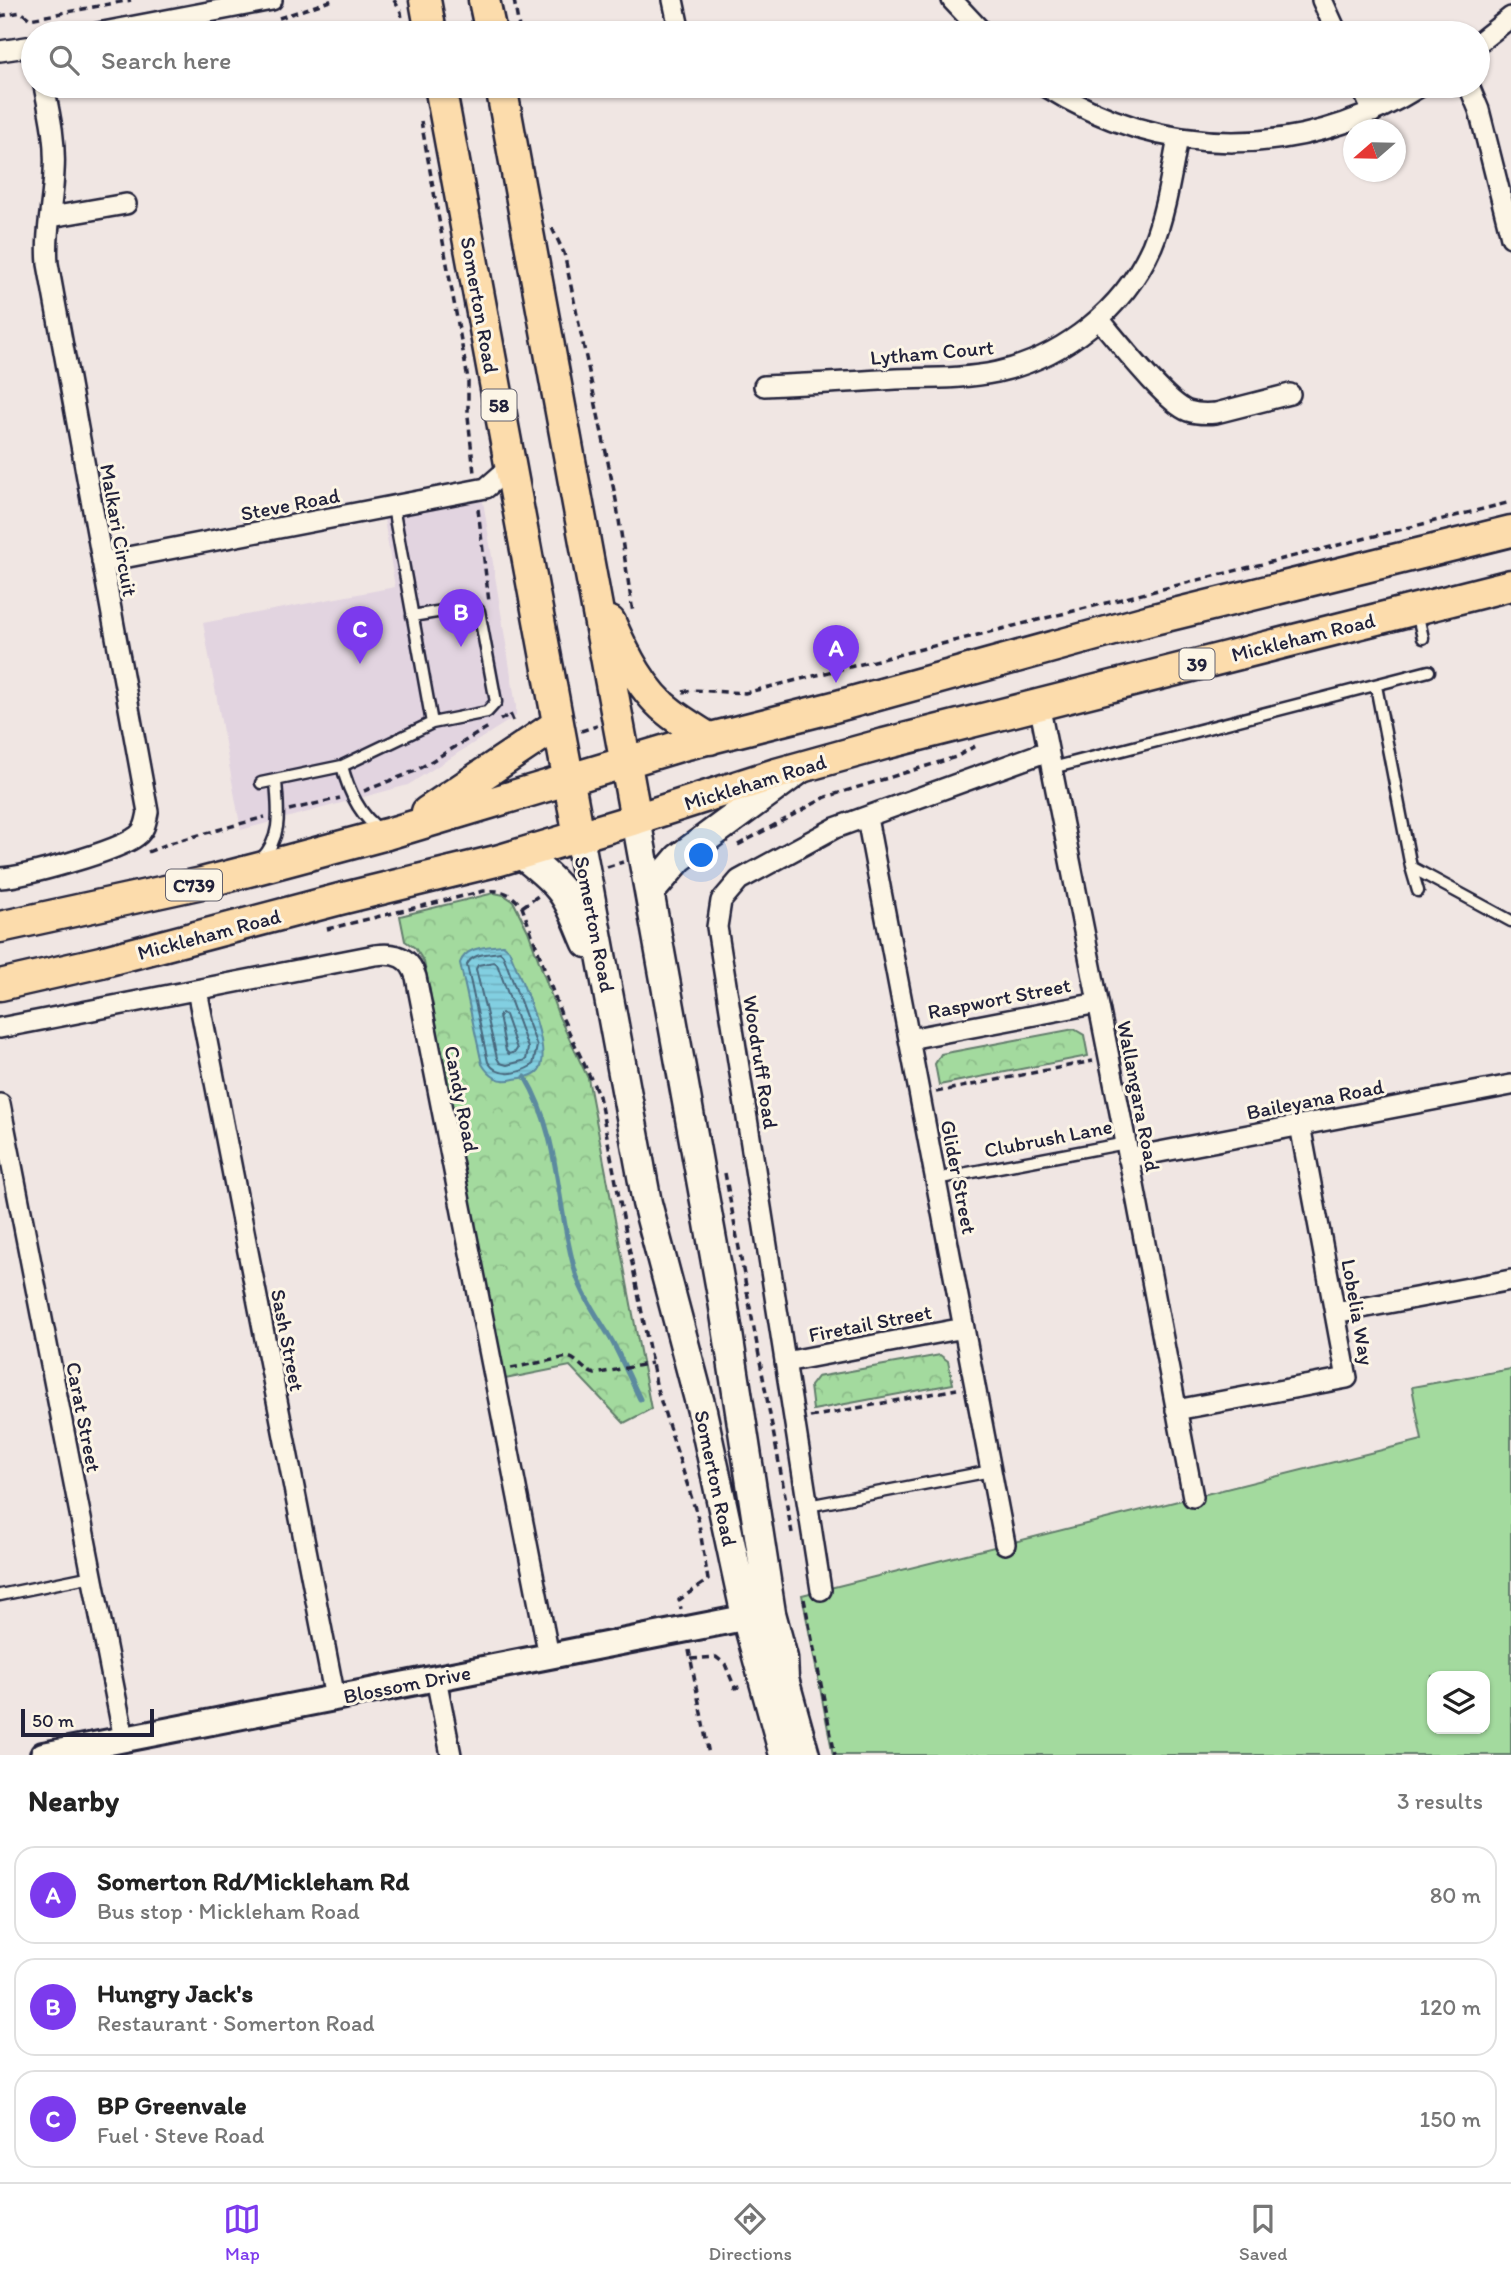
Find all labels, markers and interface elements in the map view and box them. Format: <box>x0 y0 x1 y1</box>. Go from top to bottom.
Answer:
search box <box>21 21 1490 98</box>
icon: search <box>45 41 83 79</box>
text: Search here <box>101 44 231 76</box>
north arrow <box>1343 119 1406 182</box>
street label: Somerton Road <box>456 235 504 375</box>
street label: Lytham Court <box>869 334 995 370</box>
road number: 58 <box>482 390 516 420</box>
street label: Malkari Circuit <box>95 462 143 598</box>
street label: Steve Road <box>238 482 342 526</box>
pin: B <box>438 589 484 647</box>
pin: C <box>337 606 383 664</box>
street label: Mickleham Road <box>1229 607 1378 667</box>
pin: A <box>813 625 859 683</box>
road number: 39 <box>1180 649 1214 680</box>
street label: Mickleham Road <box>681 748 830 815</box>
your location <box>684 838 718 872</box>
street label: Somerton Road <box>570 854 620 994</box>
road number: C739 <box>166 870 222 900</box>
street label: Mickleham Road <box>135 903 284 965</box>
street label: Raspwort Street <box>925 972 1073 1024</box>
street label: Woodruff Road <box>738 993 784 1131</box>
street label: Wallangara Road <box>1112 1018 1166 1174</box>
street label: Candy Road <box>439 1043 485 1155</box>
street label: Baileyana Road <box>1244 1073 1386 1125</box>
street label: Clubrush Lane <box>982 1113 1114 1163</box>
street label: Glider Street <box>936 1118 982 1236</box>
street label: Lobelia Way <box>1336 1257 1380 1367</box>
street label: Sash Street <box>266 1287 310 1393</box>
street label: Firetail Street <box>806 1299 934 1347</box>
street label: Carat Street <box>61 1360 107 1474</box>
street label: Somerton Road <box>689 1408 743 1548</box>
street label: Blossom Drive <box>341 1659 473 1709</box>
map controls <box>1427 1671 1490 1734</box>
button: layers <box>1427 1671 1490 1734</box>
scale bar <box>21 1706 154 1738</box>
text: 50 m <box>32 1709 74 1732</box>
text: Nearby <box>28 1782 119 1819</box>
text: 3 results <box>1397 1787 1483 1815</box>
text: Somerton Rd/Mickleham Rd <box>97 1865 409 1897</box>
text: A <box>46 1881 60 1909</box>
text: 80 m <box>1430 1881 1481 1909</box>
text: Bus stop · Mickleham Road <box>97 1897 360 1925</box>
text: Hungry Jack's <box>97 1977 253 2009</box>
text: B <box>46 1993 60 2021</box>
text: 120 m <box>1420 1993 1481 2021</box>
text: Restaurant · Somerton Road <box>97 2009 375 2037</box>
text: BP Greenvale <box>97 2089 247 2121</box>
text: C <box>46 2105 60 2133</box>
text: 150 m <box>1420 2105 1481 2133</box>
text: Fuel · Steve Road <box>97 2121 264 2149</box>
tab: Map <box>223 2200 261 2265</box>
tab: Directions <box>708 2200 792 2265</box>
tab: Saved <box>1239 2200 1287 2265</box>

